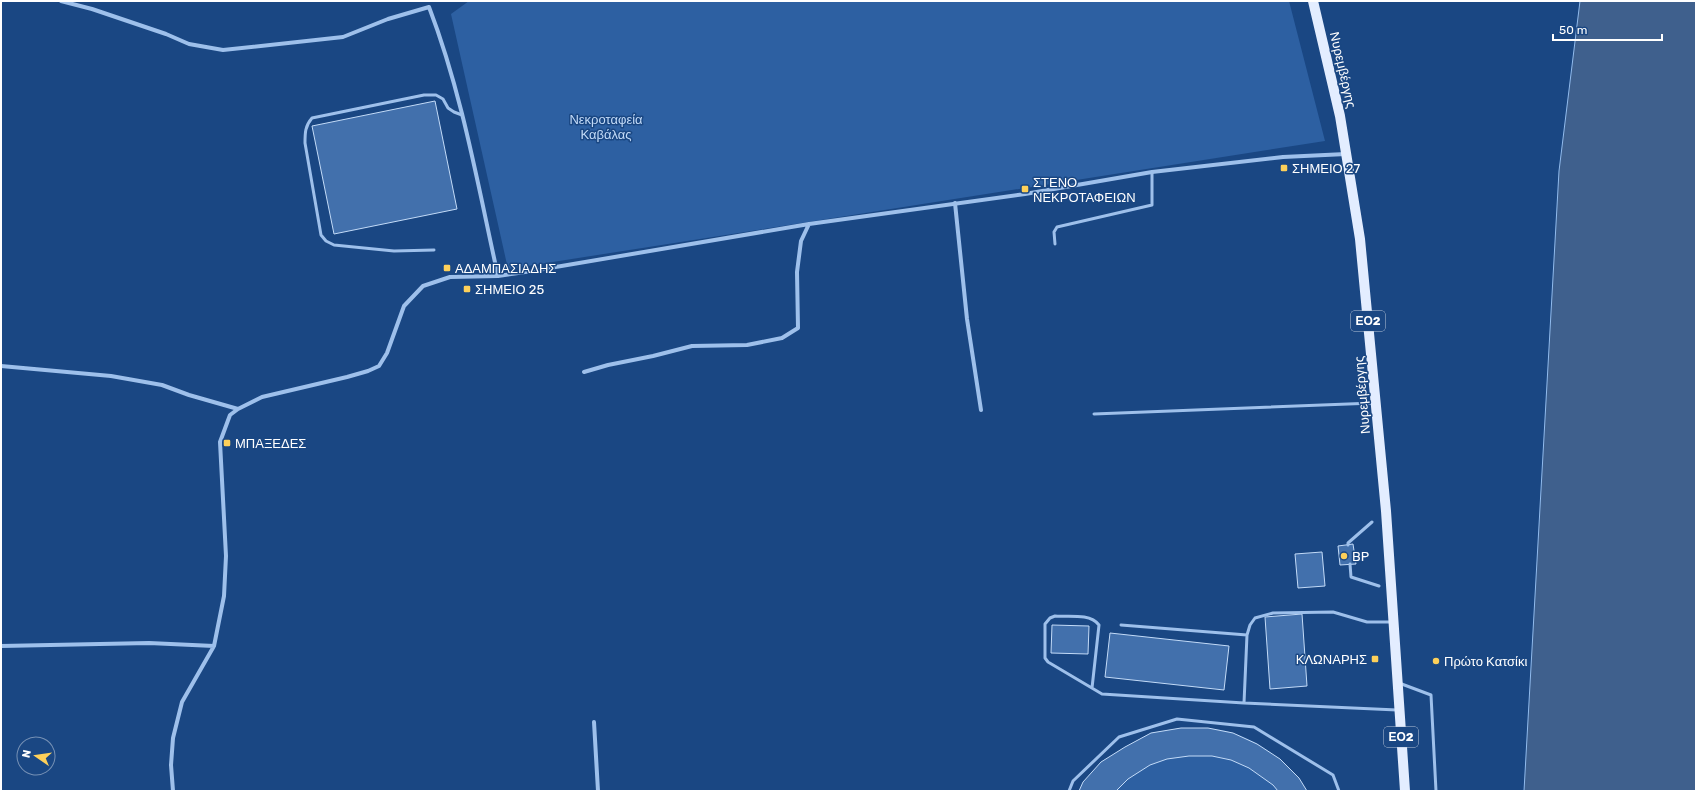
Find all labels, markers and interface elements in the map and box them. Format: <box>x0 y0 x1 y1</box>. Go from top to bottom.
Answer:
scale bar <box>1553 16 1662 42</box>
text: 50 m <box>1559 23 1587 37</box>
street label: Νυρεμβέργης <box>1327 30 1359 110</box>
park label: Νεκροταφεία Καβάλας <box>569 112 643 142</box>
place label: ΣΗΜΕΙΟ 27 <box>1292 161 1360 176</box>
marker: ΣΗΜΕΙΟ 27 <box>1279 163 1289 173</box>
place label: ΣΤΕΝΟ ΝΕΚΡΟΤΑΦΕΙΩΝ <box>1033 175 1136 205</box>
marker: ΣΤΕΝΟ ΝΕΚΡΟΤΑΦΕΙΩΝ <box>1020 184 1030 194</box>
place label: ΑΔΑΜΠΑΣΙΑΔΗΣ <box>455 261 556 276</box>
marker: ΑΔΑΜΠΑΣΙΑΔΗΣ <box>442 263 452 273</box>
place label: ΣΗΜΕΙΟ 25 <box>475 282 544 297</box>
marker: ΣΗΜΕΙΟ 25 <box>462 284 472 294</box>
road number: ΕΟ2 <box>1351 311 1385 331</box>
street label: Νυρεμβέργης <box>1351 356 1373 434</box>
place label: ΜΠΑΞΕΔΕΣ <box>235 436 306 451</box>
marker: ΜΠΑΞΕΔΕΣ <box>222 438 232 448</box>
place label: BP <box>1352 549 1369 564</box>
marker: BP <box>1339 551 1349 561</box>
place label: ΚΛΩΝΑΡΗΣ <box>1296 652 1367 667</box>
marker: ΚΛΩΝΑΡΗΣ <box>1370 654 1380 664</box>
place label: Πρώτο Κατσίκι <box>1444 654 1528 669</box>
marker: Πρώτο Κατσίκι <box>1431 656 1441 666</box>
road number: ΕΟ2 <box>1384 727 1418 747</box>
north arrow <box>16 736 56 776</box>
text: N <box>20 748 34 759</box>

